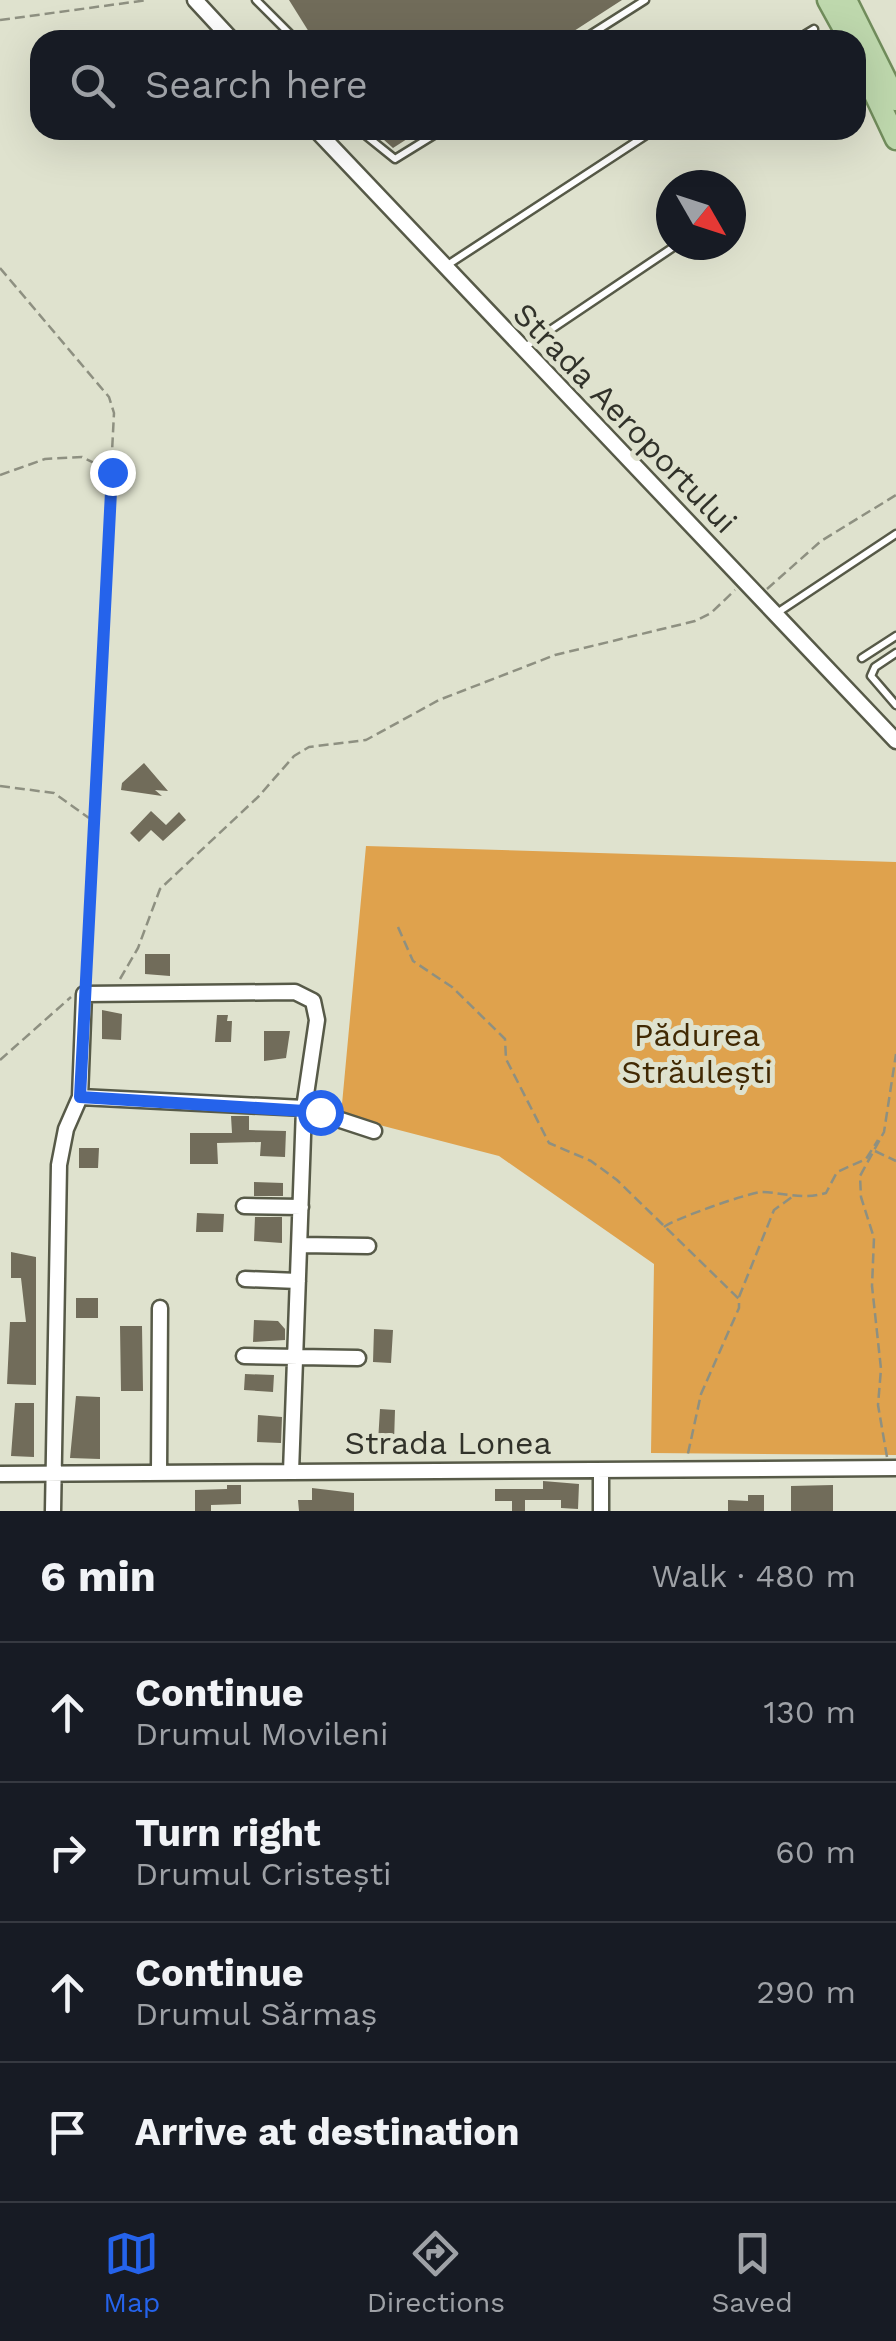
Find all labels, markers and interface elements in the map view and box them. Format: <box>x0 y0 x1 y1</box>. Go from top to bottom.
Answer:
search box <box>30 30 866 140</box>
icon: search <box>65 58 120 113</box>
text: Search here <box>145 63 368 107</box>
north arrow <box>656 170 746 260</box>
street label: Strada Aeroportului <box>505 295 745 541</box>
route end <box>90 450 136 496</box>
park label: Pădurea Străulești <box>621 1016 773 1091</box>
route start <box>298 1090 344 1136</box>
street label: Strada Lonea <box>344 1424 552 1462</box>
text: 6 min <box>40 1552 156 1601</box>
text: Walk · 480 m <box>652 1557 856 1595</box>
text: Continue <box>135 1671 304 1715</box>
icon: ahead <box>40 1685 95 1740</box>
text: 130 m <box>764 1693 856 1731</box>
text: Drumul Movileni <box>135 1715 389 1753</box>
text: Turn right <box>135 1811 321 1855</box>
icon: right <box>40 1825 95 1880</box>
text: 60 m <box>775 1833 856 1871</box>
text: Drumul Cristești <box>135 1855 392 1893</box>
text: Continue <box>135 1951 304 1995</box>
icon: ahead <box>40 1965 95 2020</box>
text: 290 m <box>756 1973 856 2011</box>
text: Drumul Sărmaș <box>135 1995 377 2033</box>
icon: arrive <box>40 2105 95 2160</box>
text: Arrive at destination <box>135 2110 520 2154</box>
tab: Map <box>103 2226 160 2319</box>
tab: Directions <box>367 2226 505 2319</box>
tab: Saved <box>711 2226 793 2319</box>

